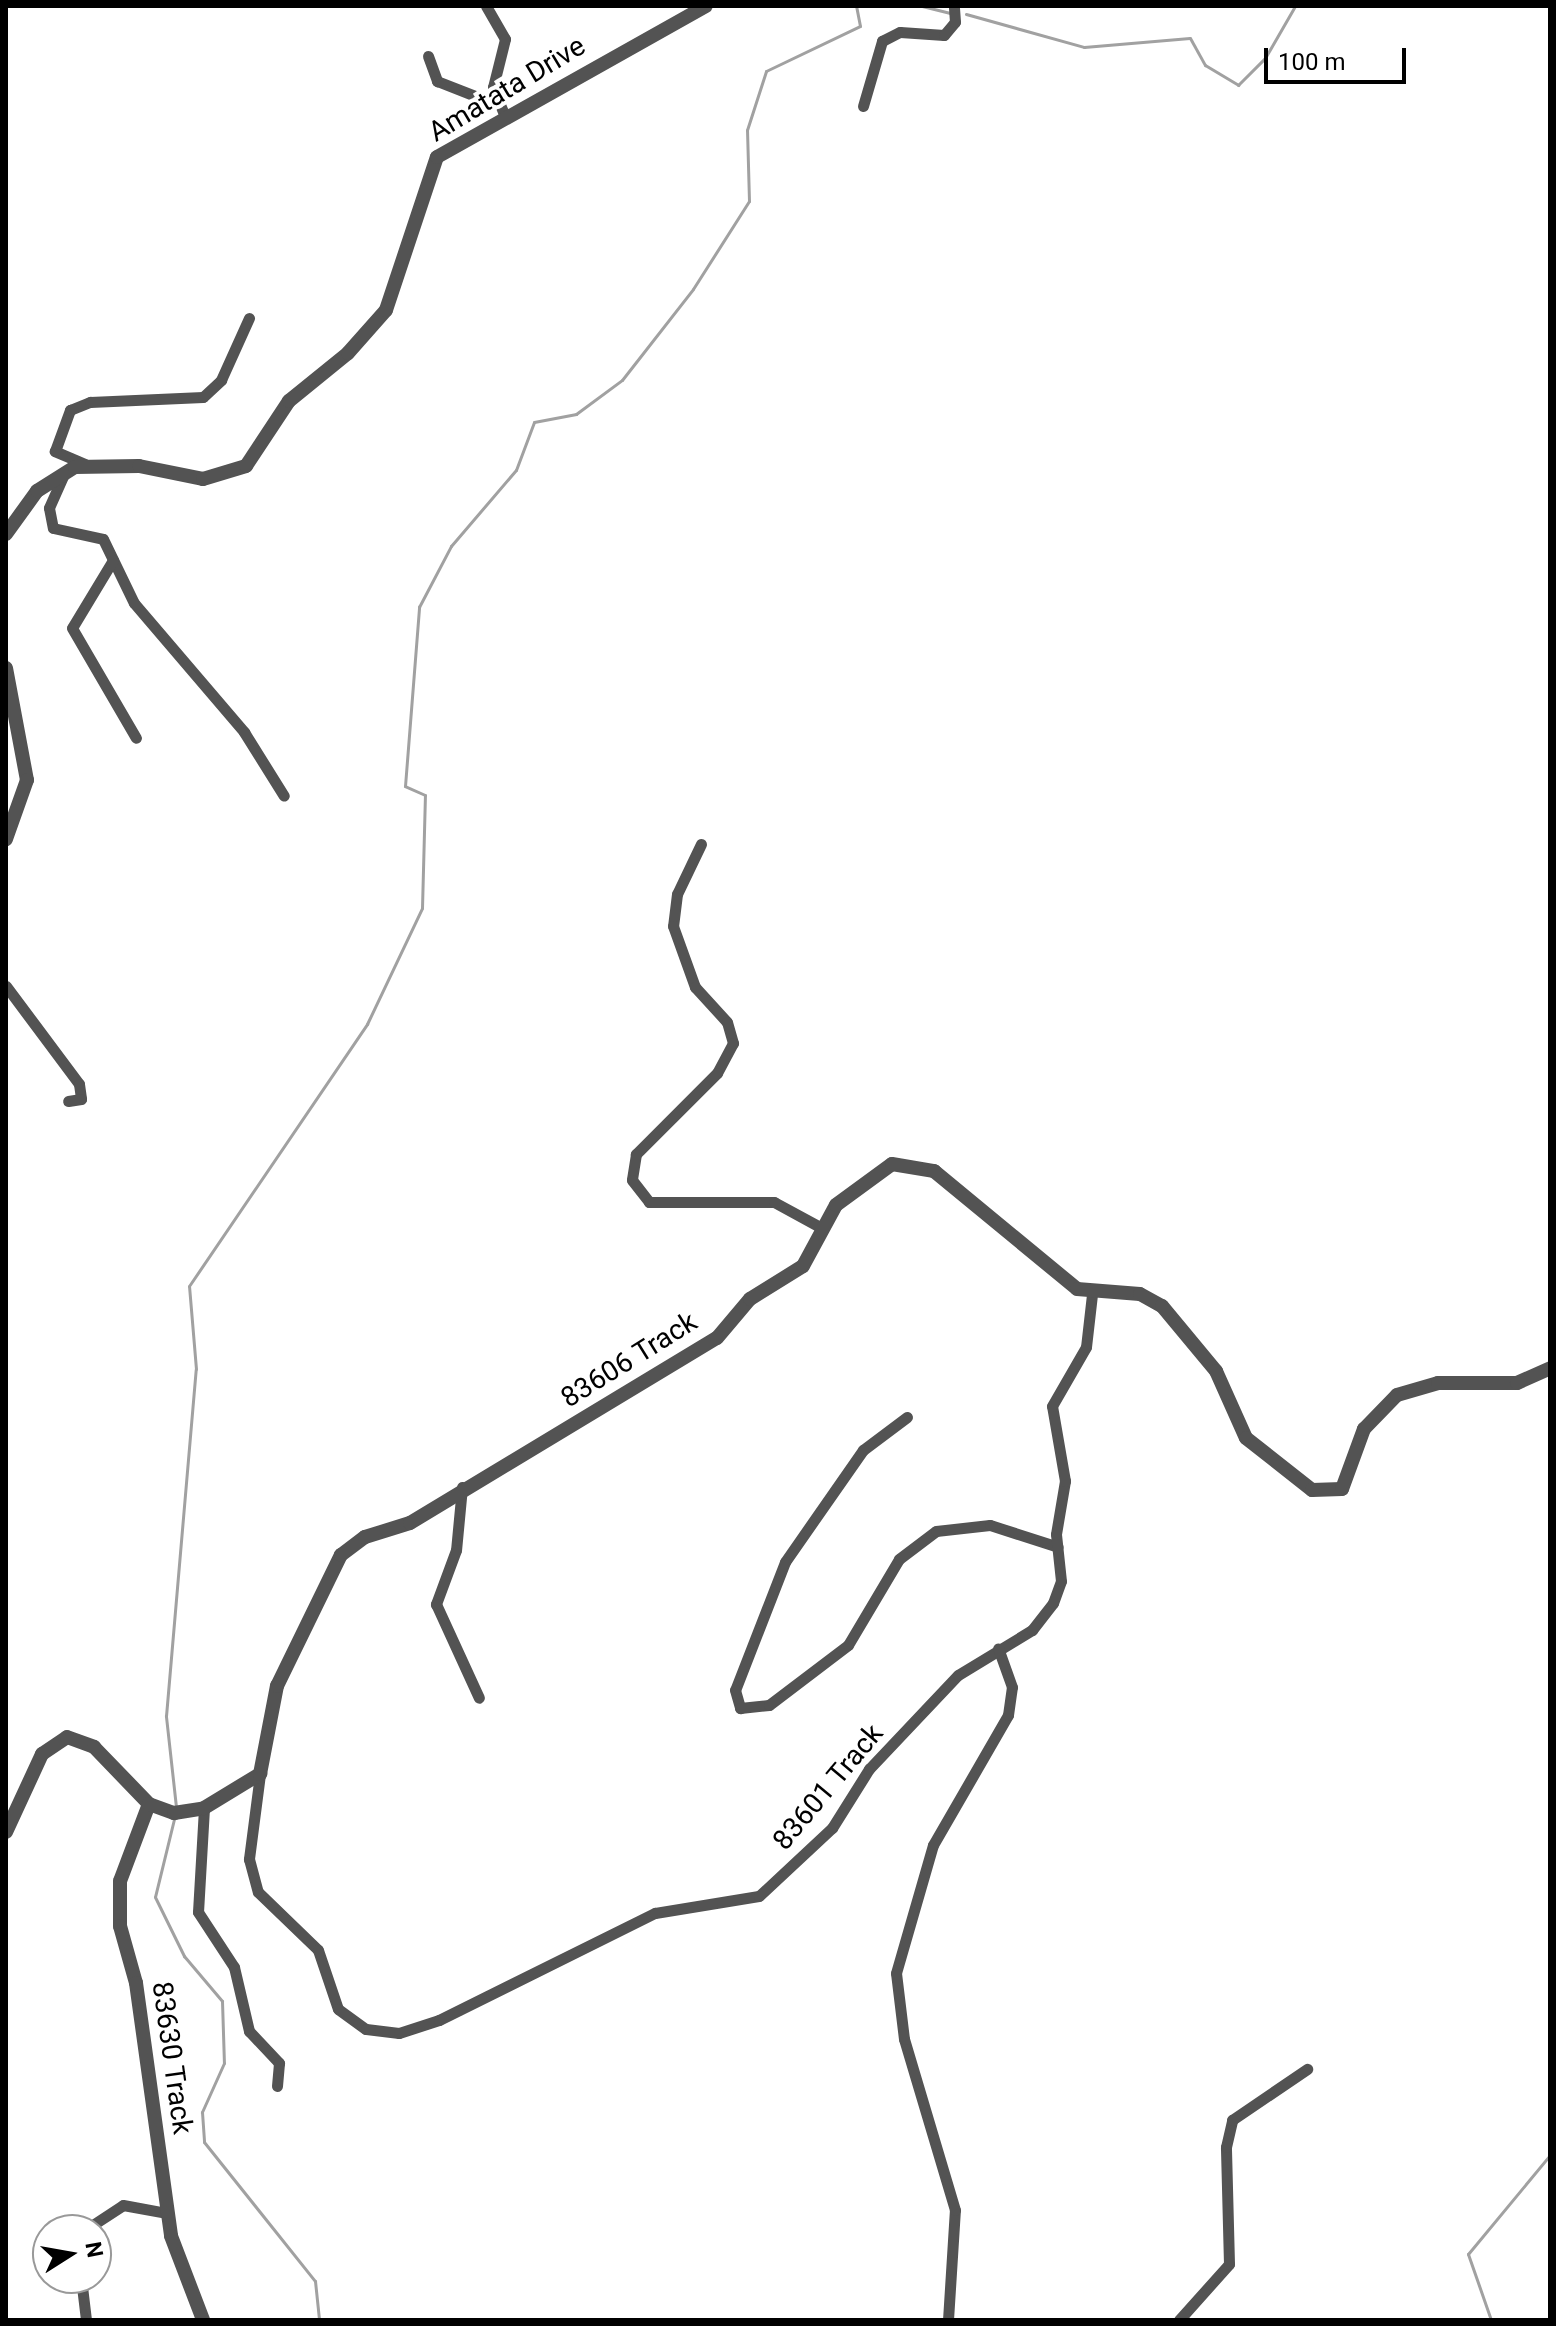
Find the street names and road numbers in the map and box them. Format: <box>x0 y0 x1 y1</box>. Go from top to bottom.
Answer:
street label: Amatata Drive <box>423 29 591 149</box>
street label: 83606 Track <box>555 1305 703 1415</box>
street label: 83601 Track <box>766 1717 890 1857</box>
street label: 83630 Track <box>145 1979 199 2137</box>

